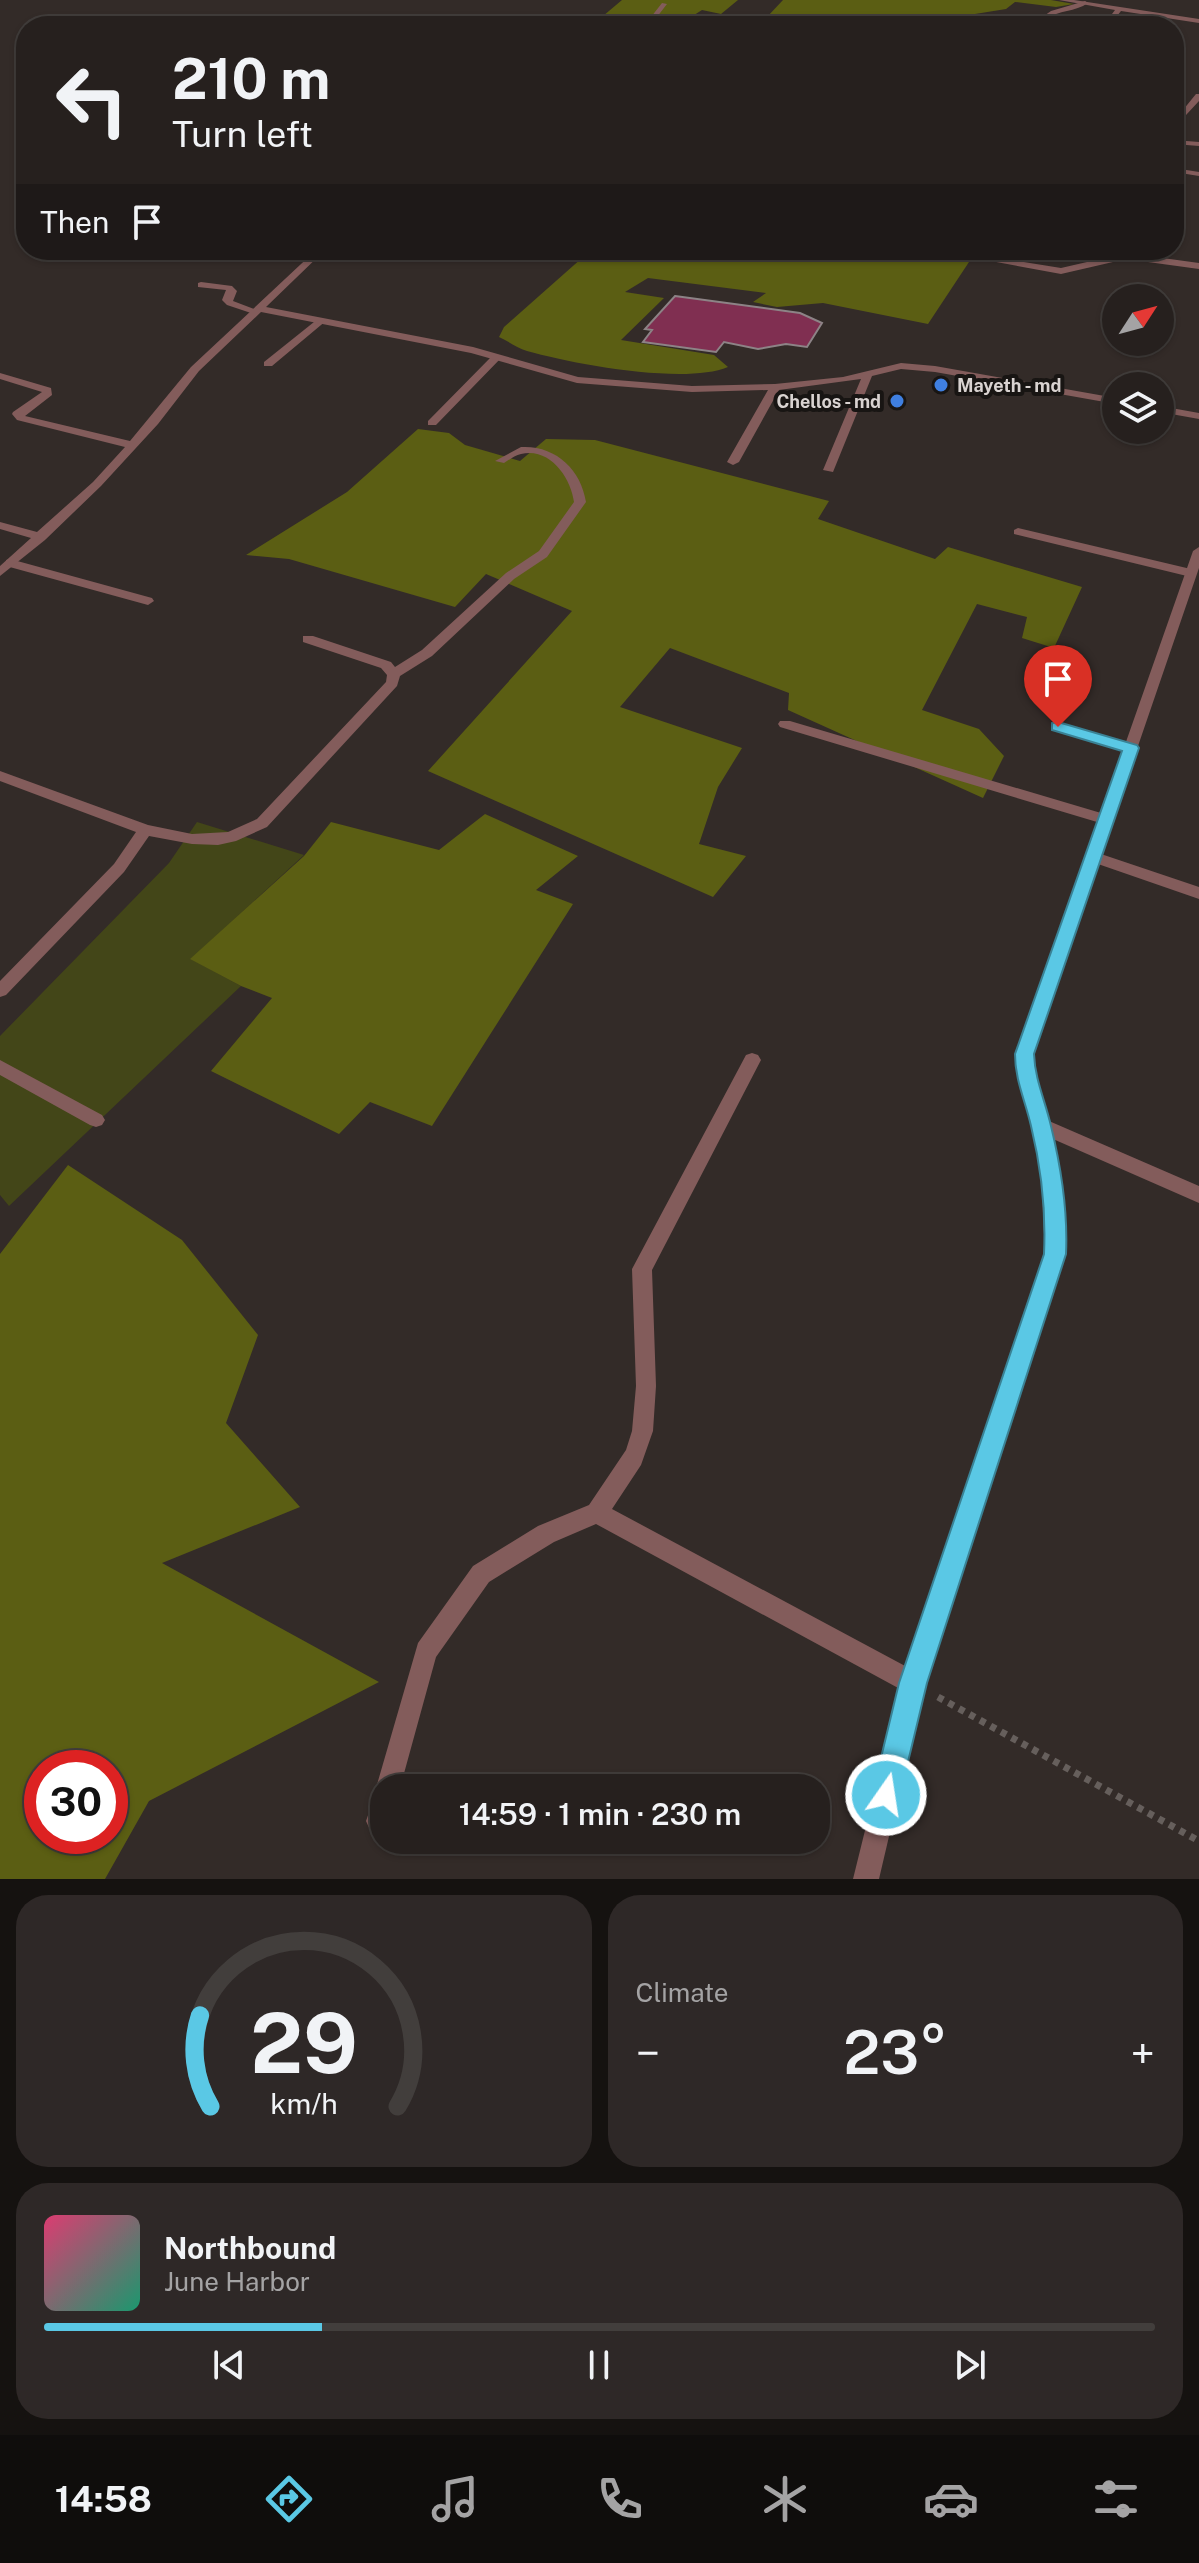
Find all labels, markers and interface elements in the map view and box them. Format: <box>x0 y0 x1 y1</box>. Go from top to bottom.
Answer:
text: 210 m <box>172 46 330 112</box>
icon: left <box>40 48 144 152</box>
text: Turn left <box>172 113 313 155</box>
icon: arrive <box>125 200 169 244</box>
text: Then <box>40 204 109 240</box>
north arrow <box>1102 284 1174 356</box>
map controls <box>1102 284 1174 444</box>
button: layers <box>1102 372 1174 444</box>
place label: Mayeth - md <box>957 375 1061 396</box>
marker: Mayeth - md <box>932 376 950 394</box>
place label: Chellos - md <box>776 391 881 412</box>
marker: Chellos - md <box>888 392 906 410</box>
pin <box>1024 645 1092 727</box>
icon: arrive <box>1036 657 1080 701</box>
speed limit sign: 30 <box>24 1750 128 1854</box>
position arrow <box>844 1753 928 1837</box>
text: 14:59 · 1 min · 230 m <box>459 1796 741 1832</box>
text: Climate <box>636 1977 729 2008</box>
text: 29 <box>250 1994 358 2092</box>
text: 23° <box>843 2017 947 2088</box>
text: − <box>636 2027 660 2079</box>
text: + <box>1131 2027 1155 2079</box>
text: km/h <box>270 2087 337 2120</box>
text: Northbound <box>164 2230 336 2266</box>
text: June Harbor <box>164 2266 310 2297</box>
icon: previous <box>207 2343 251 2387</box>
icon: pause <box>577 2343 621 2387</box>
icon: next <box>948 2343 992 2387</box>
icon: directions <box>261 2471 317 2527</box>
icon: music <box>427 2471 483 2527</box>
icon: phone <box>592 2471 648 2527</box>
icon: climate <box>757 2471 813 2527</box>
icon: car <box>923 2471 979 2527</box>
icon: filters <box>1088 2471 1144 2527</box>
text: 14:58 <box>55 2478 152 2520</box>

